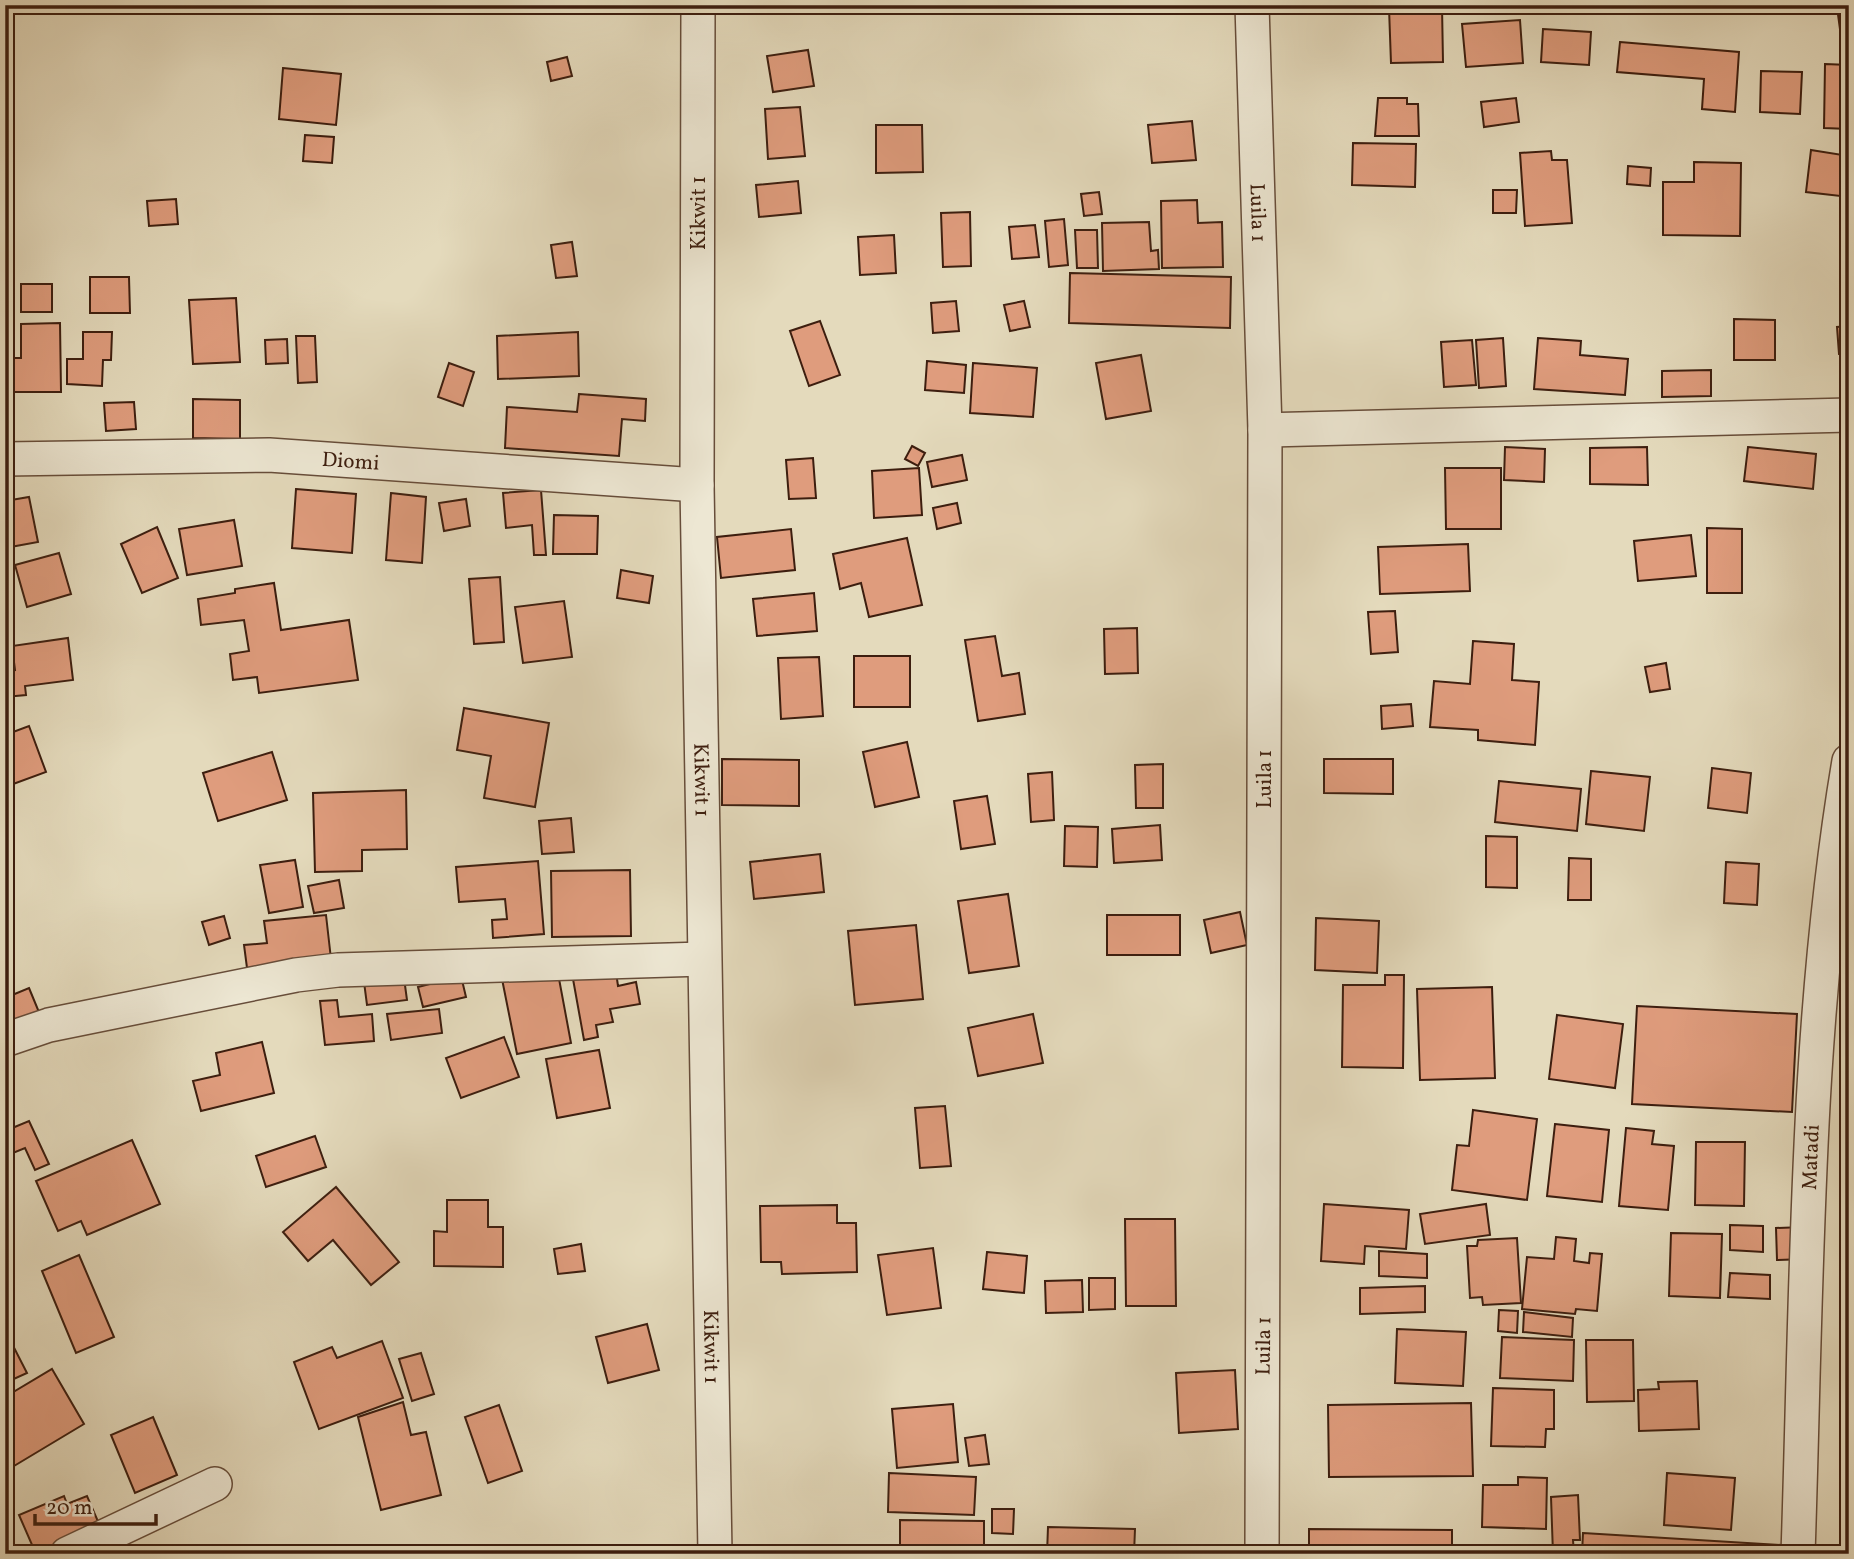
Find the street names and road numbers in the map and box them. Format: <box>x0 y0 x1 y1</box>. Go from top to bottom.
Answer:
street label: Kikwit 1 <box>685 176 714 250</box>
street label: Luila 1 <box>1241 183 1272 243</box>
street label: Diomi <box>321 446 380 479</box>
street label: Kikwit 1 <box>685 743 716 817</box>
street label: Luila 1 <box>1251 749 1280 809</box>
street label: Matadi <box>1796 1124 1828 1191</box>
street label: Kikwit 1 <box>695 1309 725 1384</box>
street label: Luila 1 <box>1249 1316 1280 1376</box>

